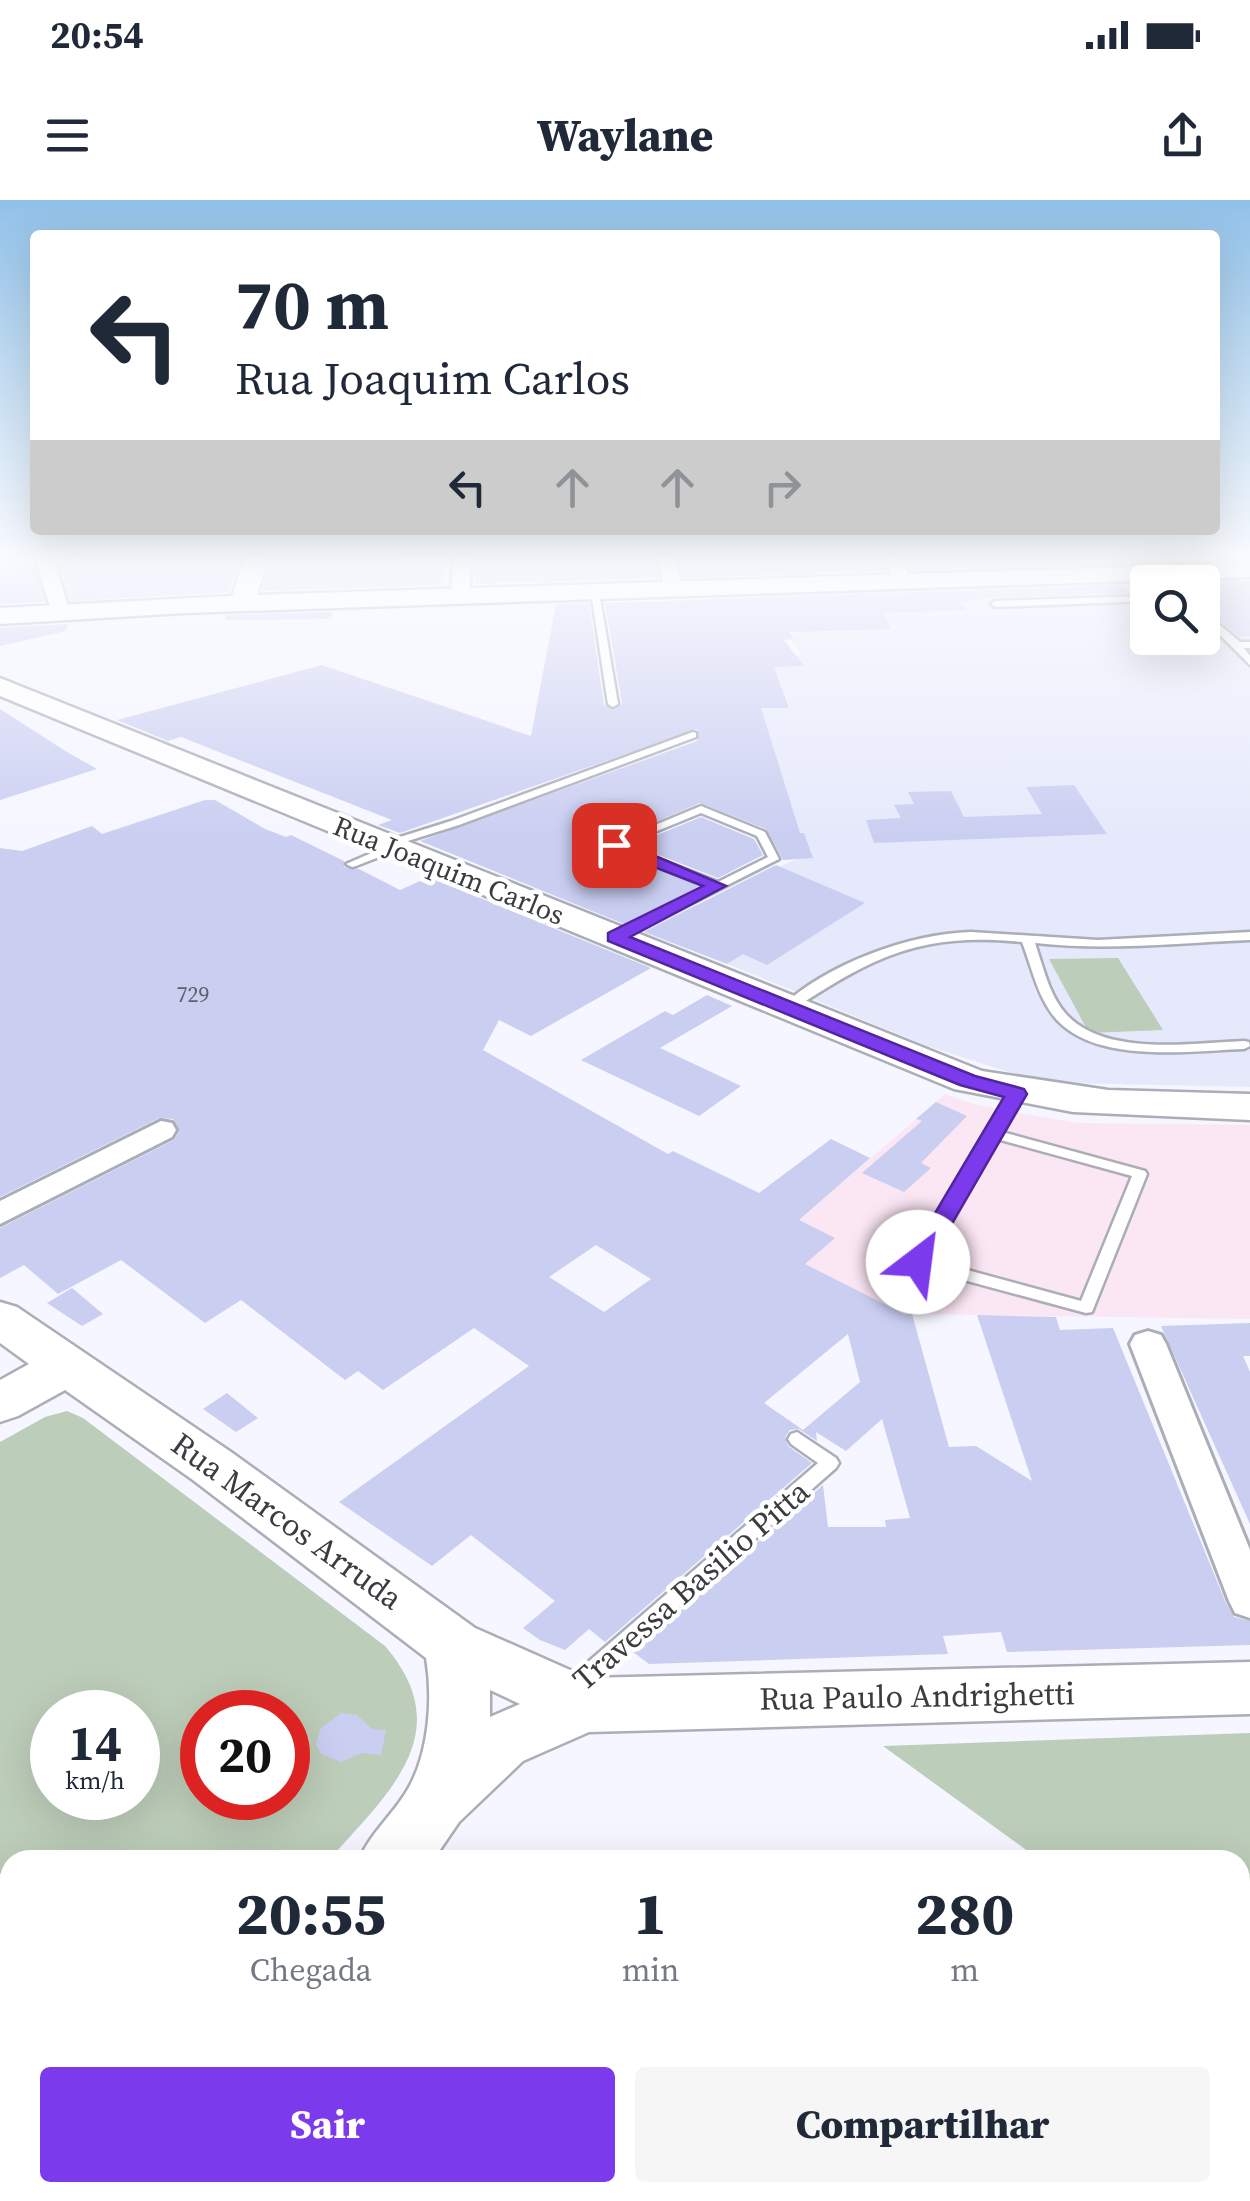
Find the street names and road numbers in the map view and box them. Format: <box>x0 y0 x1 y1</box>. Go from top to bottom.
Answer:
street label: Rua Joaquim Carlos <box>328 806 570 934</box>
street label: Rua Marcos Arruda <box>163 1422 412 1620</box>
street label: Travessa Basilio Pitta <box>563 1469 819 1700</box>
street label: Rua Paulo Andrighetti <box>759 1671 1075 1721</box>

